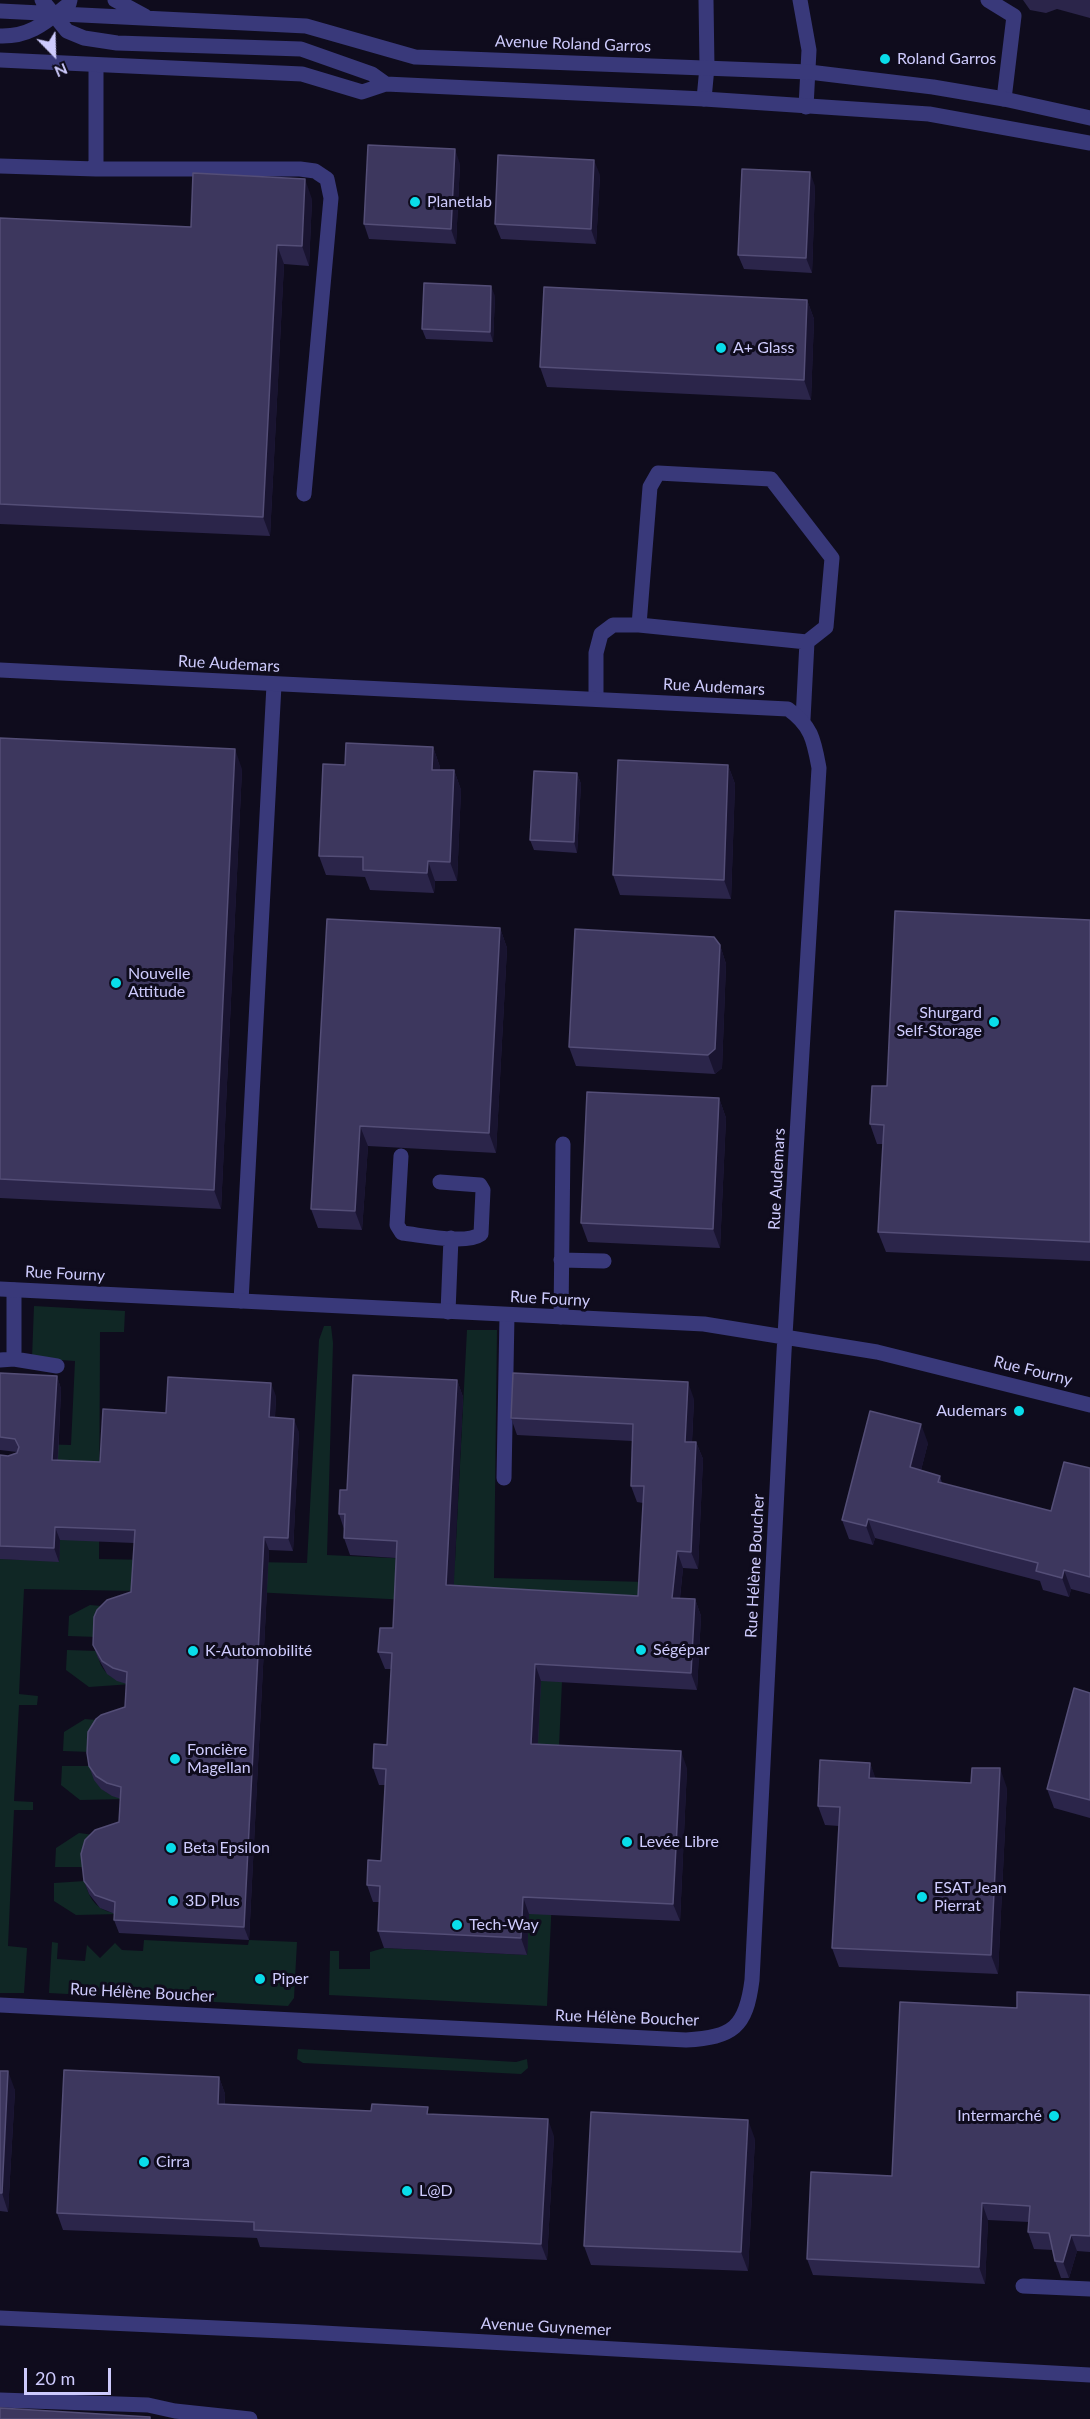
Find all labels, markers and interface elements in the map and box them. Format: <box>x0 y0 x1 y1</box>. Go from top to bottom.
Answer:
north arrow <box>24 24 84 84</box>
street label: Avenue Roland Garros <box>495 32 651 56</box>
place label: Roland Garros <box>897 49 996 69</box>
marker: Roland Garros <box>878 52 892 66</box>
text: N <box>52 60 71 82</box>
place label: Planetlab <box>427 192 492 212</box>
marker: Planetlab <box>408 195 422 209</box>
place label: A+ Glass <box>733 338 794 358</box>
marker: A+ Glass <box>714 341 728 355</box>
street label: Rue Audemars <box>178 652 280 676</box>
street label: Rue Audemars <box>663 675 765 699</box>
place label: Nouvelle Attitude <box>128 964 190 1002</box>
marker: Nouvelle Attitude <box>109 976 123 990</box>
place label: Shurgard Self-Storage <box>896 1003 982 1041</box>
marker: Shurgard Self-Storage <box>987 1015 1001 1029</box>
street label: Rue Audemars <box>765 1128 789 1230</box>
street label: Rue Fourny <box>24 1262 106 1286</box>
street label: Rue Fourny <box>509 1287 591 1311</box>
street label: Rue Fourny <box>992 1352 1074 1390</box>
place label: Audemars <box>936 1401 1007 1421</box>
marker: Audemars <box>1012 1404 1026 1418</box>
street label: Rue Hélène Boucher <box>742 1493 768 1639</box>
place label: Ségépar <box>653 1640 709 1660</box>
place label: K-Automobilité <box>205 1641 312 1661</box>
marker: Ségépar <box>634 1643 648 1657</box>
marker: K-Automobilité <box>186 1644 200 1658</box>
place label: Foncière Magellan <box>187 1740 251 1778</box>
marker: Foncière Magellan <box>168 1752 182 1766</box>
place label: Levée Libre <box>639 1832 719 1852</box>
marker: Levée Libre <box>620 1835 634 1849</box>
place label: Beta Epsilon <box>183 1838 270 1858</box>
marker: Beta Epsilon <box>164 1841 178 1855</box>
place label: ESAT Jean Pierrat <box>934 1878 1007 1916</box>
marker: ESAT Jean Pierrat <box>915 1890 929 1904</box>
place label: 3D Plus <box>185 1891 240 1911</box>
marker: 3D Plus <box>166 1894 180 1908</box>
place label: Tech-Way <box>469 1915 539 1935</box>
marker: Tech-Way <box>450 1918 464 1932</box>
place label: Piper <box>272 1969 309 1989</box>
marker: Piper <box>253 1972 267 1986</box>
street label: Rue Hélène Boucher <box>69 1980 215 2006</box>
street label: Rue Hélène Boucher <box>555 2006 699 2030</box>
place label: Intermarché <box>957 2106 1042 2126</box>
marker: Intermarché <box>1047 2109 1061 2123</box>
place label: Cirra <box>156 2152 190 2172</box>
marker: Cirra <box>137 2155 151 2169</box>
place label: L@D <box>419 2181 453 2201</box>
marker: L@D <box>400 2184 414 2198</box>
street label: Avenue Guynemer <box>480 2314 612 2340</box>
scale bar <box>27 2356 114 2394</box>
text: 20 m <box>35 2367 75 2389</box>

